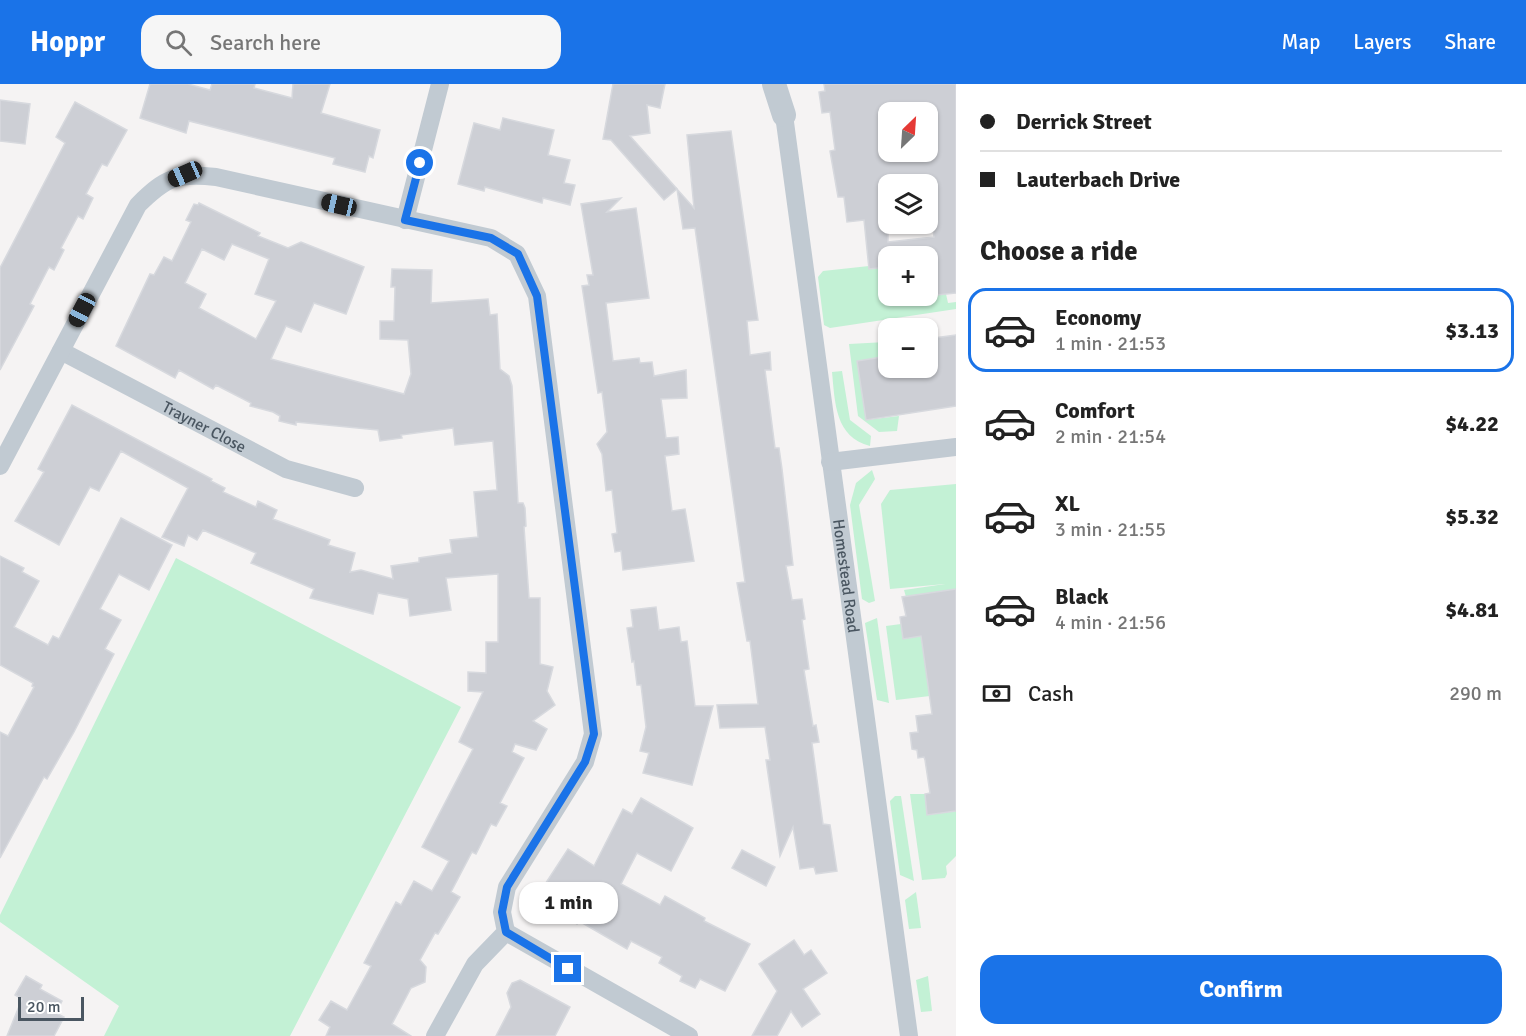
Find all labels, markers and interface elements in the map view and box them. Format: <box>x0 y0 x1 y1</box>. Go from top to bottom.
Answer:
search box <box>141 15 561 69</box>
text: Hoppr <box>30 25 105 59</box>
icon: search <box>162 26 195 59</box>
text: Search here <box>210 29 321 56</box>
text: Map <box>1282 29 1320 55</box>
text: Layers <box>1353 29 1411 55</box>
text: Share <box>1444 29 1496 55</box>
north arrow <box>878 102 938 162</box>
map controls <box>878 102 938 378</box>
text: Derrick Street <box>1016 108 1152 135</box>
route start <box>406 149 433 176</box>
car <box>165 158 205 190</box>
text: Lauterbach Drive <box>1016 166 1180 193</box>
button: layers <box>878 174 938 234</box>
car <box>319 192 359 218</box>
text: Choose a ride <box>980 235 1138 268</box>
button: + <box>878 246 938 306</box>
car <box>66 290 98 330</box>
icon: car <box>983 303 1037 357</box>
text: Economy <box>1055 304 1141 331</box>
text: $3.13 <box>1445 317 1499 344</box>
button: − <box>878 318 938 378</box>
text: 1 min · 21:53 <box>1055 331 1166 356</box>
icon: car <box>983 396 1037 450</box>
street label: Trayner Close <box>159 397 249 457</box>
text: Comfort <box>1055 397 1135 424</box>
text: $4.22 <box>1445 410 1499 437</box>
text: 2 min · 21:54 <box>1055 424 1166 449</box>
icon: car <box>983 489 1037 543</box>
text: XL <box>1055 490 1080 517</box>
text: $5.32 <box>1445 503 1499 530</box>
text: 3 min · 21:55 <box>1055 517 1166 542</box>
street label: Homestead Road <box>828 518 863 634</box>
icon: car <box>983 582 1037 636</box>
text: Black <box>1055 583 1109 610</box>
text: $4.81 <box>1445 596 1499 623</box>
text: 4 min · 21:56 <box>1055 610 1166 635</box>
icon: cash <box>980 677 1013 710</box>
text: Cash <box>1028 680 1074 707</box>
text: 290 m <box>1449 681 1502 706</box>
callout: 1 min <box>518 882 618 924</box>
text: 1 min <box>544 890 593 915</box>
route end <box>554 955 581 982</box>
button: Confirm <box>980 955 1502 1024</box>
scale bar <box>18 994 84 1022</box>
text: 20 m <box>27 997 61 1017</box>

